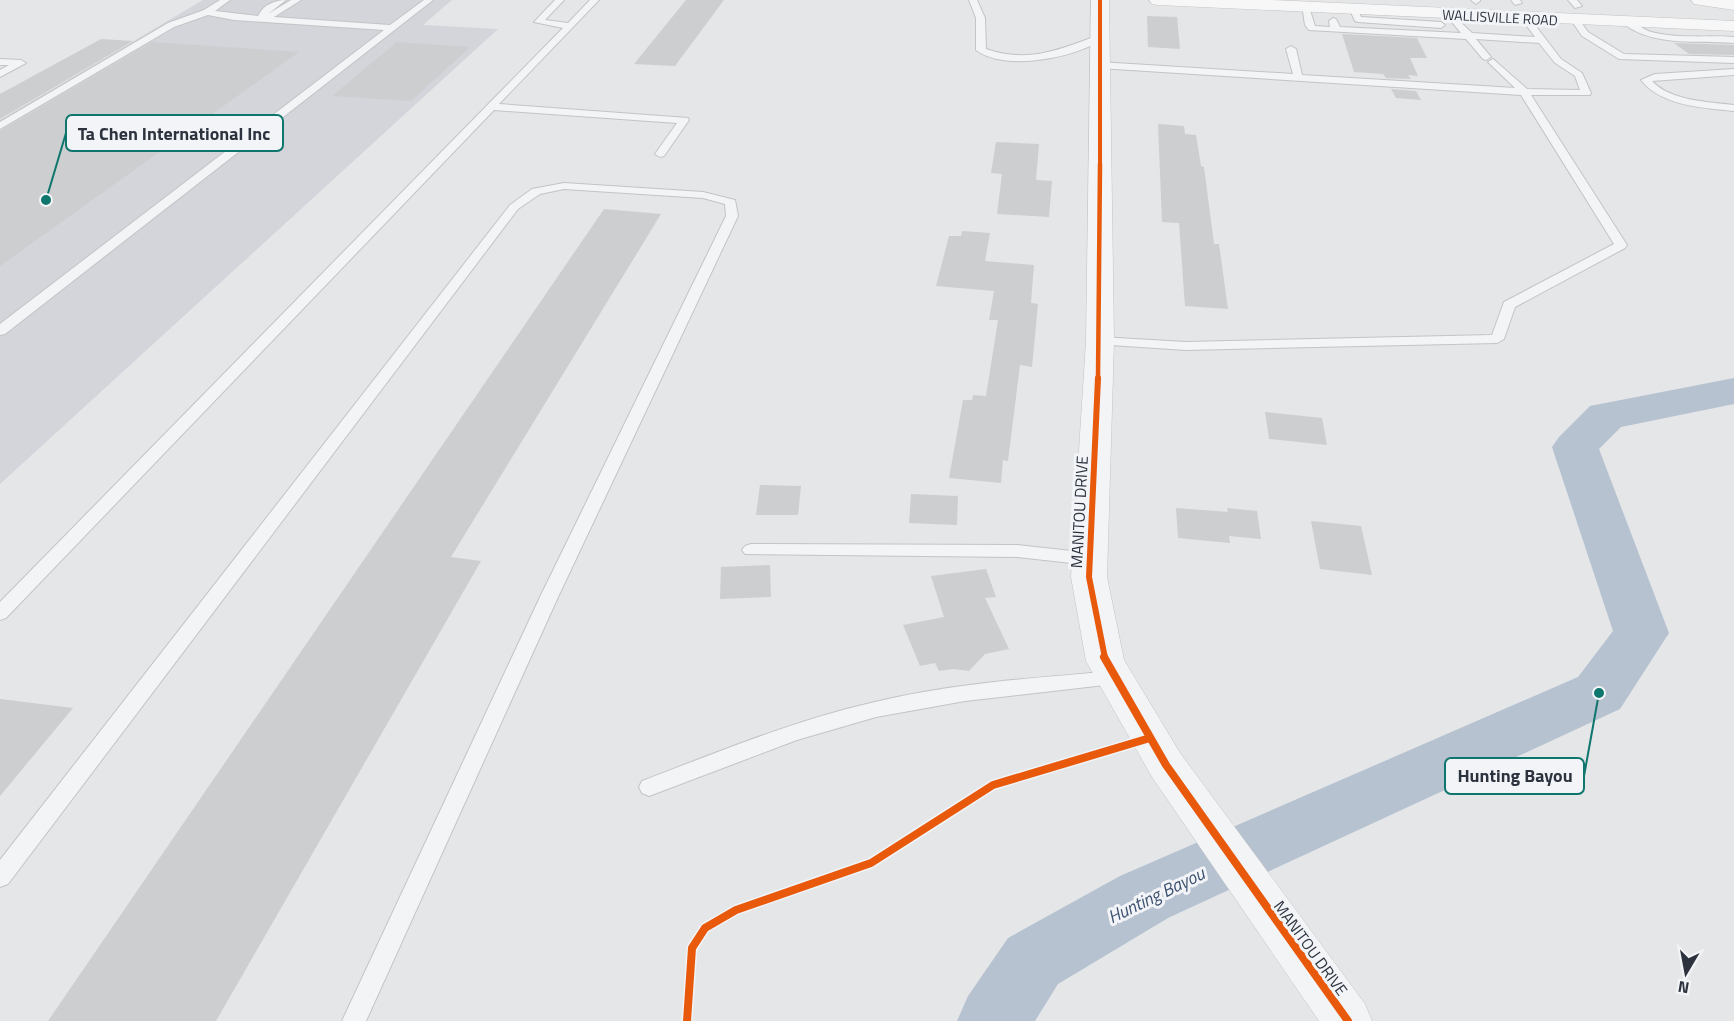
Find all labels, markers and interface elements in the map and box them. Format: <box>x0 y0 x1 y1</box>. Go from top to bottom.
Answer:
street label: WALLISVILLE ROAD <box>1442 3 1558 31</box>
callout: Ta Chen International Inc <box>66 115 283 151</box>
text: Ta Chen International Inc <box>78 120 270 147</box>
street label: MANITOU DRIVE <box>1064 455 1094 569</box>
callout: Hunting Bayou <box>1445 758 1584 794</box>
text: Hunting Bayou <box>1457 762 1573 789</box>
water label: Hunting Bayou <box>1103 859 1210 930</box>
street label: MANITOU DRIVE <box>1268 895 1354 1001</box>
north arrow <box>1656 943 1716 1003</box>
text: N <box>1676 975 1691 1001</box>

